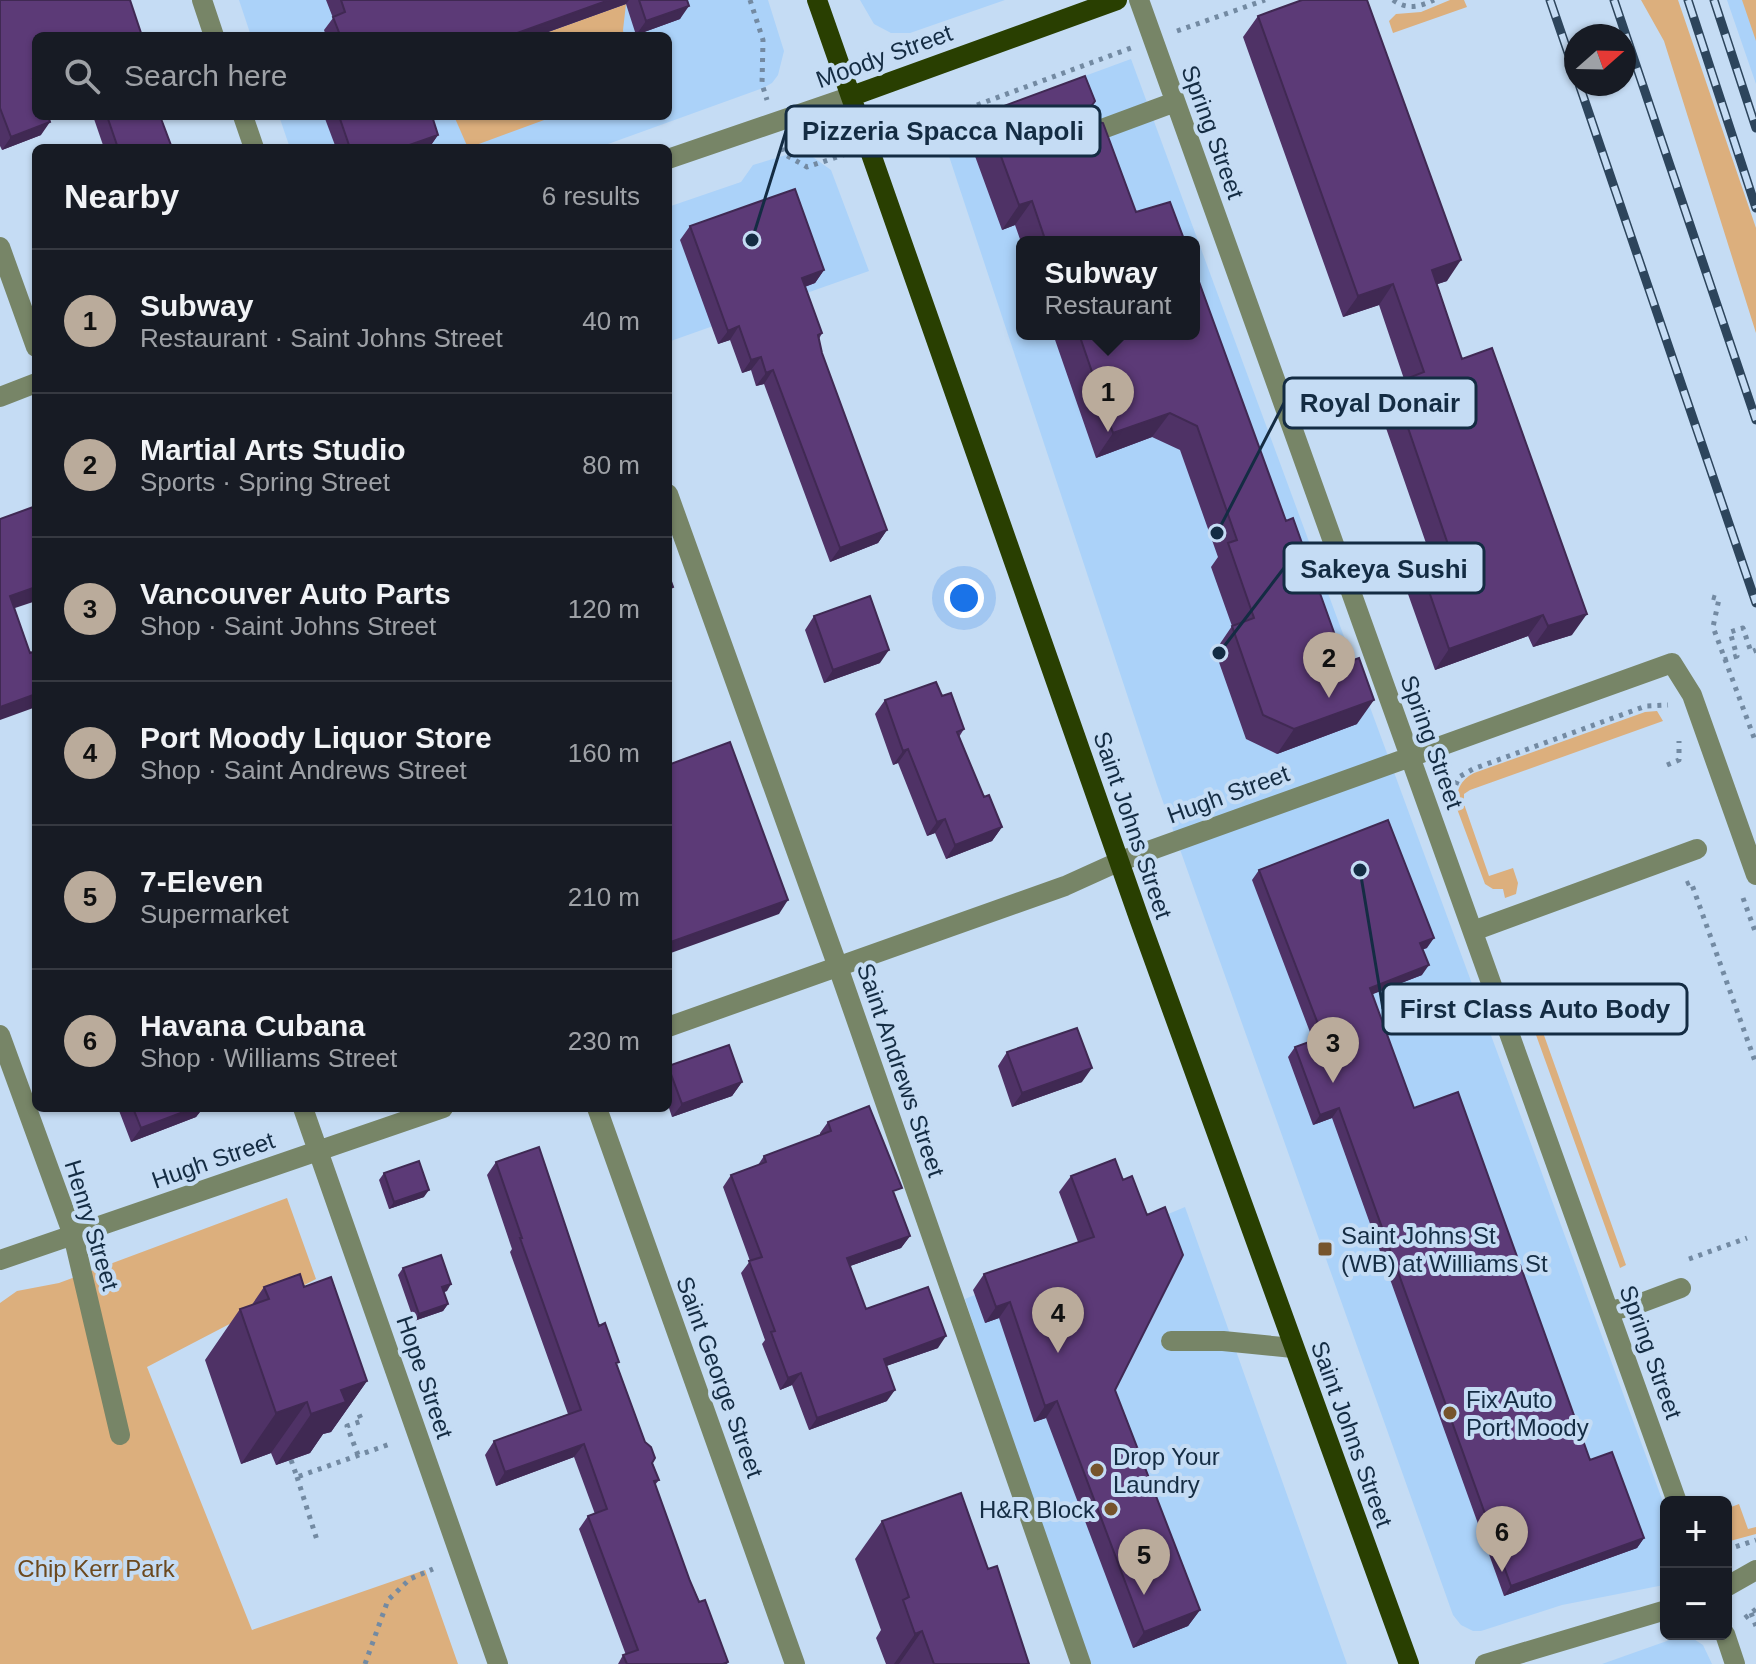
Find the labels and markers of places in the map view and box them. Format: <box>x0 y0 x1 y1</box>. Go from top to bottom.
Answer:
callout: Pizzeria Spacca Napoli <box>786 106 1100 156</box>
pin: 1 <box>1082 366 1134 432</box>
callout: Royal Donair <box>1284 378 1476 428</box>
callout: Sakeya Sushi <box>1284 543 1484 593</box>
pin: 2 <box>1303 632 1355 698</box>
callout: First Class Auto Body <box>1383 984 1687 1034</box>
pin: 3 <box>1307 1017 1359 1083</box>
place label: Saint Johns St (WB) at Williams St <box>1341 1222 1548 1277</box>
marker: Saint Johns St (WB) at Williams St <box>1316 1240 1334 1258</box>
pin: 4 <box>1032 1287 1084 1353</box>
place label: Fix Auto Port Moody <box>1466 1386 1589 1441</box>
marker: Fix Auto Port Moody <box>1441 1404 1459 1422</box>
place label: Drop Your Laundry <box>1113 1443 1220 1498</box>
marker: Drop Your Laundry <box>1088 1461 1106 1479</box>
place label: H&R Block <box>979 1496 1096 1523</box>
marker: H&R Block <box>1102 1500 1120 1518</box>
pin: 6 <box>1476 1506 1528 1572</box>
pin: 5 <box>1118 1529 1170 1595</box>

